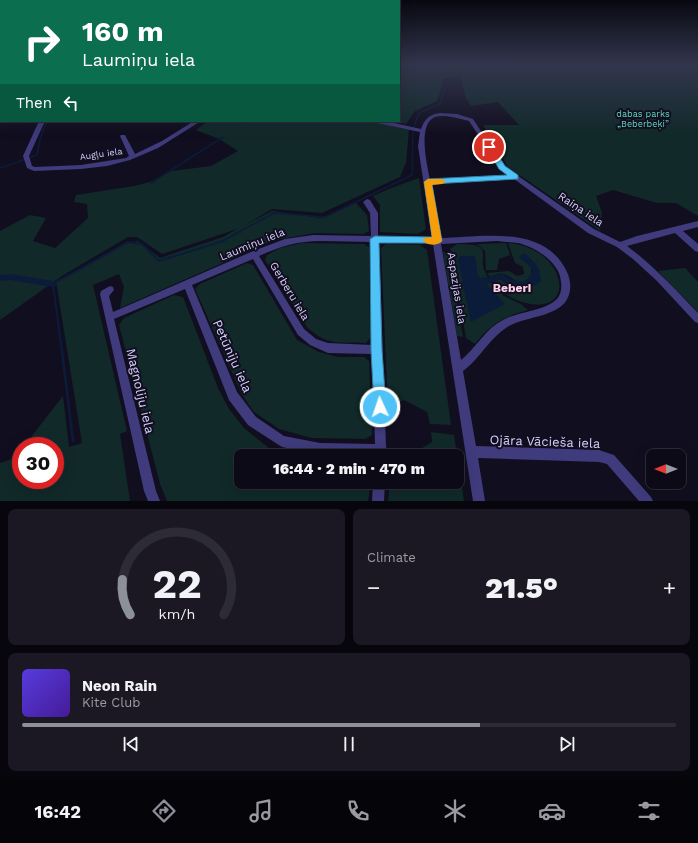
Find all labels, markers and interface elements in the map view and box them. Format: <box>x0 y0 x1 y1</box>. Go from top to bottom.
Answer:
text: 160 m <box>82 15 164 48</box>
icon: right <box>16 16 68 68</box>
text: Laumiņu iela <box>82 49 195 70</box>
icon: left <box>60 92 82 114</box>
text: Then <box>16 94 52 112</box>
park label: dabas parks „Beberbeķi” <box>616 109 670 130</box>
pin <box>472 130 506 164</box>
icon: arrive <box>478 136 500 158</box>
street label: Augļu iela <box>79 146 123 162</box>
street label: Raiņa iela <box>556 190 606 229</box>
street label: Laumiņu iela <box>218 225 287 263</box>
street label: Aspazijas iela <box>444 251 469 325</box>
street label: Gerberu iela <box>267 260 312 323</box>
district label: Beberi <box>493 281 531 295</box>
street label: Petūniju iela <box>210 317 256 396</box>
street label: Magnoliju iela <box>123 347 158 436</box>
position arrow <box>359 386 401 428</box>
street label: Ojāra Vācieša iela <box>489 432 601 451</box>
speed limit sign: 30 <box>12 437 64 489</box>
north arrow <box>646 449 686 489</box>
map controls <box>646 449 686 489</box>
text: 16:44 · 2 min · 470 m <box>273 460 425 478</box>
text: Climate <box>367 550 416 565</box>
text: 22 <box>152 559 201 608</box>
text: 21.5° <box>485 570 558 605</box>
text: − <box>367 575 380 600</box>
text: + <box>663 575 676 600</box>
text: km/h <box>158 606 195 622</box>
text: Neon Rain <box>82 677 157 695</box>
text: Kite Club <box>82 695 140 710</box>
icon: previous <box>120 733 142 755</box>
icon: pause <box>338 733 360 755</box>
icon: next <box>556 733 578 755</box>
icon: directions <box>150 797 178 825</box>
icon: music <box>247 797 275 825</box>
icon: phone <box>344 797 372 825</box>
icon: climate <box>441 797 469 825</box>
icon: car <box>538 797 566 825</box>
icon: filters <box>635 797 663 825</box>
text: 16:42 <box>35 801 81 822</box>

